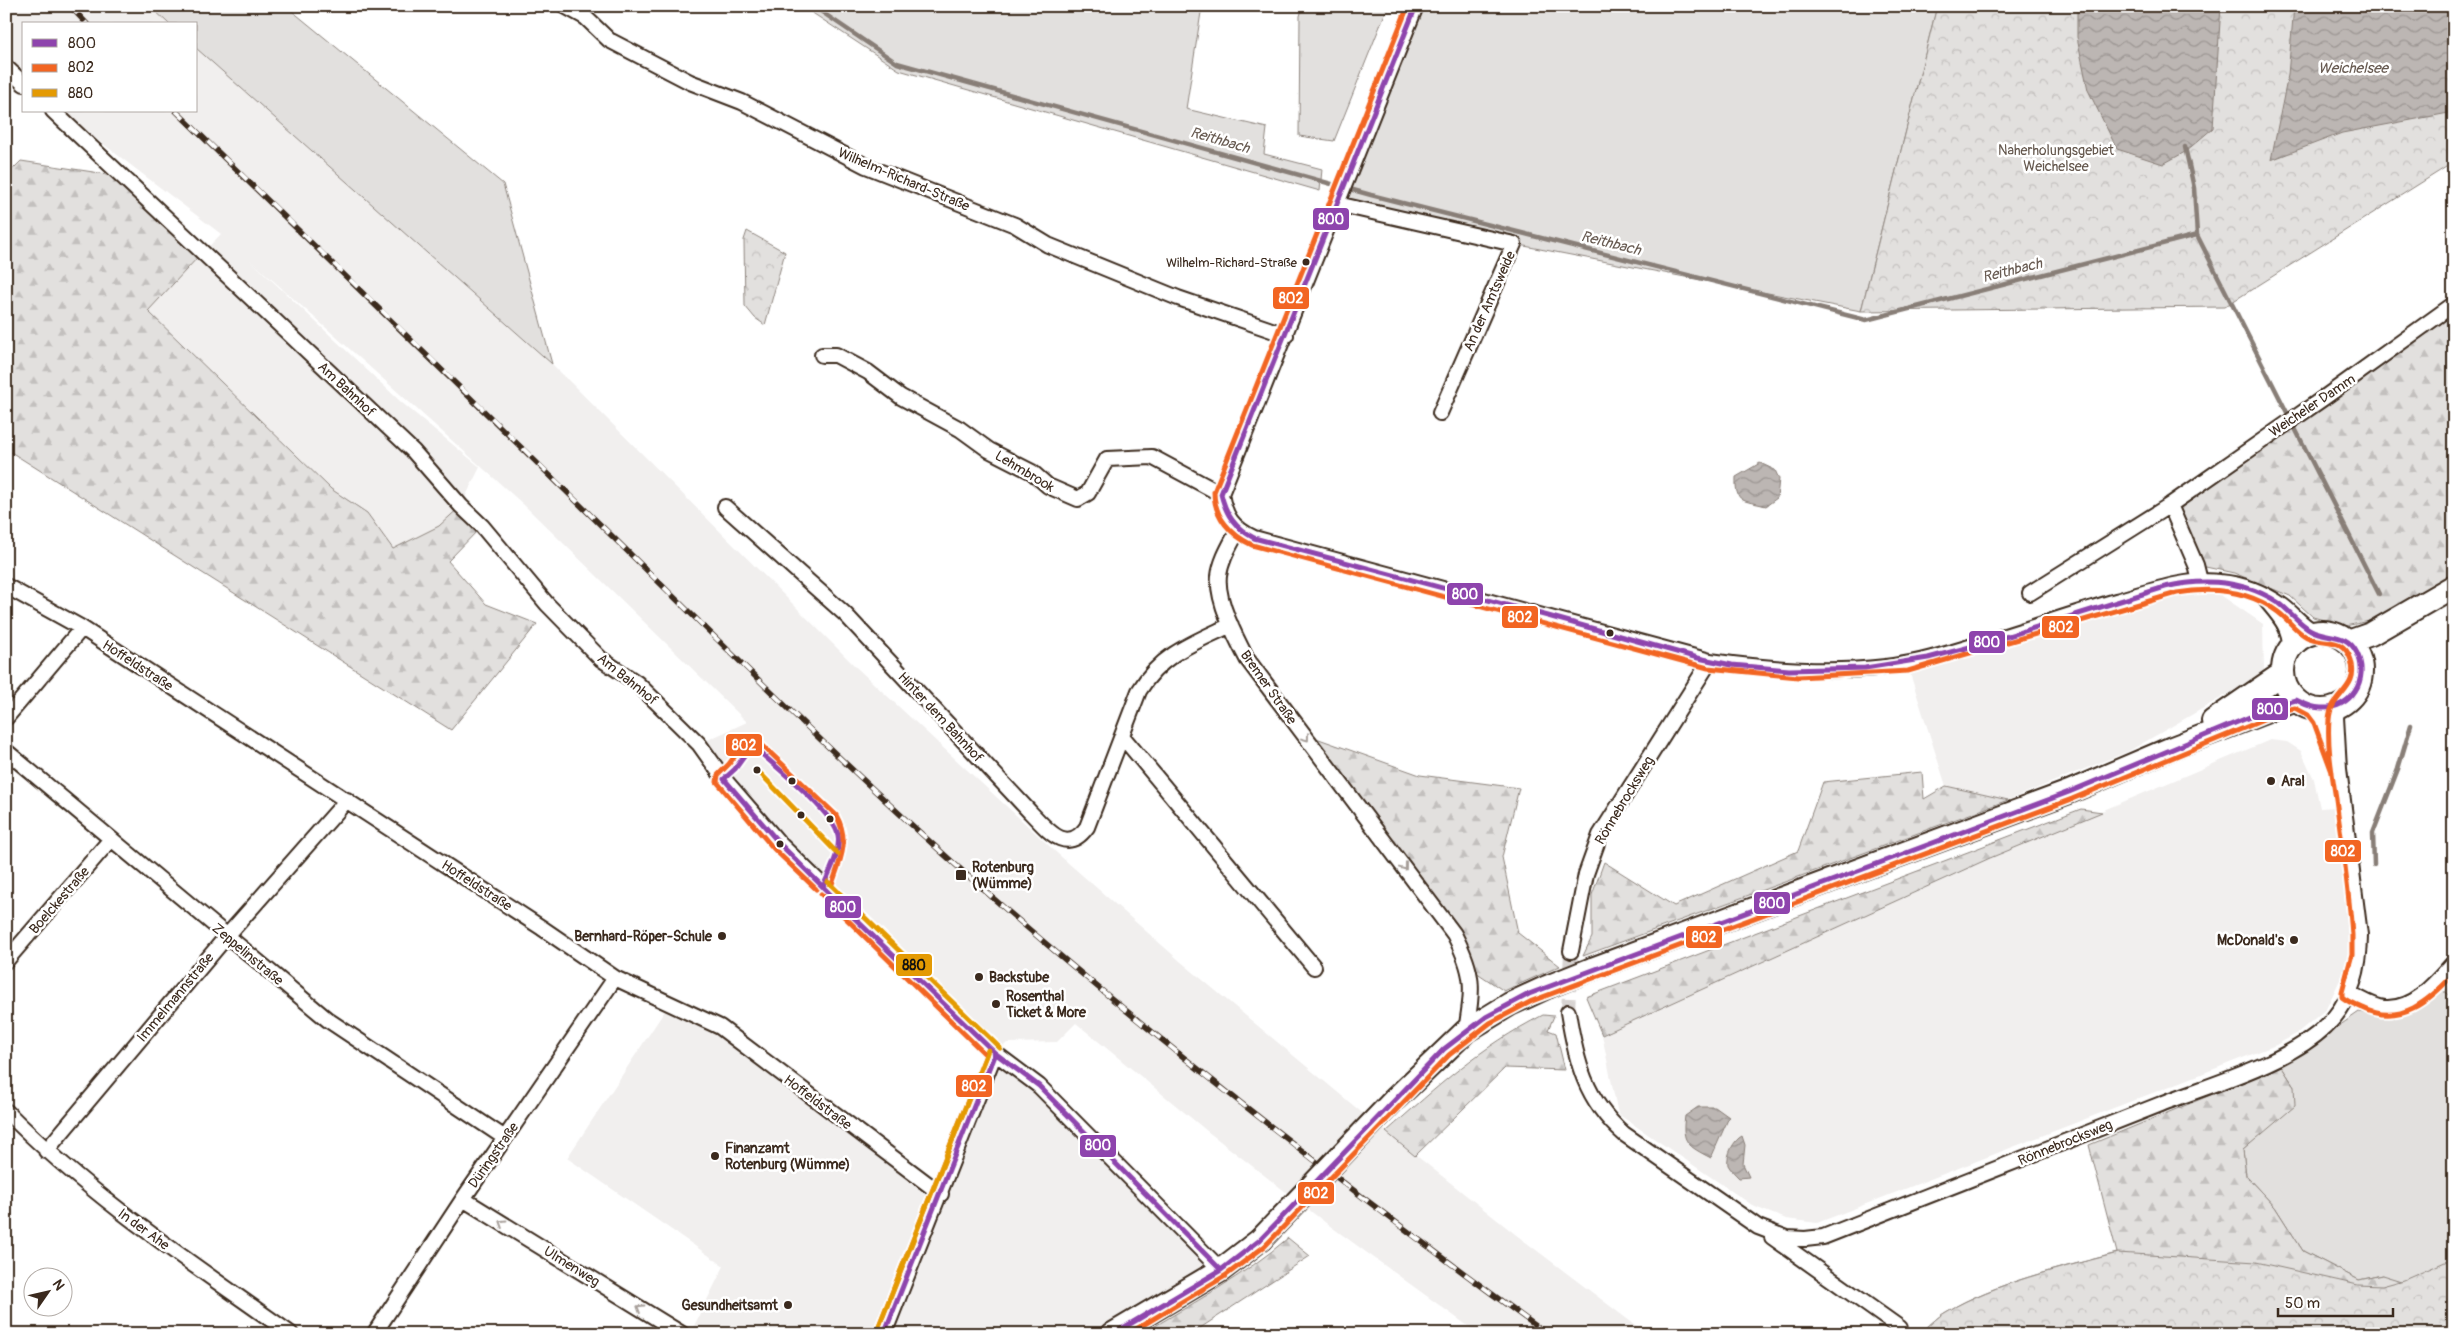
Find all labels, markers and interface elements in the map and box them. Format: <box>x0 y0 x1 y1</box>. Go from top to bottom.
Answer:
legend <box>22 22 198 112</box>
text: 800 <box>68 34 96 53</box>
text: 802 <box>68 58 94 77</box>
water label: Weichelsee <box>2318 59 2390 78</box>
text: 880 <box>68 84 93 103</box>
water label: Reithbach <box>1188 123 1253 158</box>
park label: Naherholungsgebiet Weichelsee <box>1998 142 2114 175</box>
street label: Wilhelm-Richard-Straße <box>836 144 972 215</box>
line badge: 800 <box>1312 207 1350 231</box>
text: 800 <box>1318 211 1345 228</box>
water label: Reithbach <box>1579 227 1644 260</box>
street label: An der Amtsweide <box>1460 248 1519 354</box>
water label: Reithbach <box>1980 254 2045 287</box>
place label: Wilhelm-Richard-Straße <box>1166 255 1298 271</box>
marker: Wilhelm-Richard-Straße <box>1301 257 1311 267</box>
line badge: 802 <box>1272 286 1310 310</box>
text: 802 <box>1279 290 1303 307</box>
street label: Am Bahnhof <box>314 358 379 421</box>
street label: Weicheler Damm <box>2266 370 2359 441</box>
street label: Lehmbrook <box>992 447 1058 496</box>
line badge: 800 <box>1446 582 1484 606</box>
text: 800 <box>1452 586 1479 603</box>
line badge: 802 <box>1501 605 1539 629</box>
text: 802 <box>1508 609 1532 626</box>
line badge: 802 <box>2041 615 2080 639</box>
text: 802 <box>2049 619 2073 636</box>
unlabelled marker <box>1605 628 1615 638</box>
line badge: 800 <box>1968 630 2006 654</box>
text: 800 <box>1974 634 2001 651</box>
street label: Hoffeldstraße <box>99 636 176 695</box>
street label: Bremer Straße <box>1237 647 1300 728</box>
street label: Am Bahnhof <box>594 650 662 709</box>
street label: Hinter dem Bahnhof <box>894 669 987 766</box>
line badge: 800 <box>2251 697 2289 721</box>
text: 800 <box>2257 701 2284 718</box>
one-way arrow <box>1300 732 1309 742</box>
line badge: 802 <box>725 733 763 757</box>
text: 802 <box>732 737 756 754</box>
street label: Rönnebrocksweg <box>1591 753 1658 848</box>
unlabelled marker <box>752 765 762 775</box>
place label: Aral <box>2281 773 2305 790</box>
marker: Aral <box>2265 775 2277 787</box>
unlabelled marker <box>787 776 797 786</box>
unlabelled marker <box>796 810 806 820</box>
unlabelled marker <box>825 814 835 824</box>
unlabelled marker <box>775 839 785 849</box>
line badge: 802 <box>2324 839 2362 863</box>
text: 802 <box>2331 843 2355 860</box>
street label: Hoffeldstraße <box>438 856 515 915</box>
place label: Rotenburg (Wümme) <box>972 859 1034 892</box>
one-way arrow <box>1399 861 1407 870</box>
street label: Boelckestraße <box>26 863 93 937</box>
marker: Rotenburg (Wümme) <box>954 868 968 882</box>
line badge: 800 <box>1753 891 1791 915</box>
line badge: 800 <box>824 895 862 919</box>
text: 800 <box>1759 895 1786 912</box>
text: 800 <box>830 899 857 916</box>
street label: Zeppelinstraße <box>209 920 287 989</box>
line badge: 802 <box>1685 925 1723 949</box>
place label: Bernhard-Röper-Schule <box>574 928 713 945</box>
text: 802 <box>1692 929 1716 946</box>
marker: Bernhard-Röper-Schule <box>716 930 728 942</box>
place label: McDonald's <box>2217 932 2285 949</box>
marker: McDonald's <box>2288 934 2300 946</box>
street label: Immelmannstraße <box>133 949 218 1045</box>
line badge: 880 <box>895 953 933 977</box>
text: 880 <box>902 957 926 974</box>
place label: Backstube <box>989 969 1050 986</box>
marker: Backstube <box>973 971 985 983</box>
place label: Rosenthal Ticket & More <box>1005 988 1087 1021</box>
marker: Rosenthal Ticket & More <box>990 998 1002 1010</box>
street label: Hoffeldstraße <box>780 1071 855 1133</box>
line badge: 802 <box>955 1074 993 1098</box>
text: 802 <box>962 1078 986 1095</box>
street label: Rönnebrocksweg <box>2016 1116 2115 1169</box>
street label: Düringstraße <box>465 1119 522 1191</box>
line badge: 800 <box>1079 1134 1117 1158</box>
text: 800 <box>1085 1137 1112 1154</box>
place label: Finanzamt Rotenburg (Wümme) <box>725 1140 850 1173</box>
marker: Finanzamt Rotenburg (Wümme) <box>709 1150 721 1162</box>
line badge: 802 <box>1297 1181 1335 1205</box>
text: 802 <box>1304 1185 1328 1202</box>
street label: In der Ahe <box>115 1205 173 1254</box>
one-way arrow <box>498 1219 507 1229</box>
street label: Ulmenweg <box>541 1243 603 1290</box>
north arrow <box>22 1268 72 1318</box>
text: N <box>49 1276 68 1294</box>
scale bar <box>2278 1285 2392 1317</box>
text: 50 m <box>2285 1294 2320 1313</box>
place label: Gesundheitsamt <box>682 1297 778 1314</box>
marker: Gesundheitsamt <box>782 1299 794 1311</box>
one-way arrow <box>637 1305 646 1315</box>

